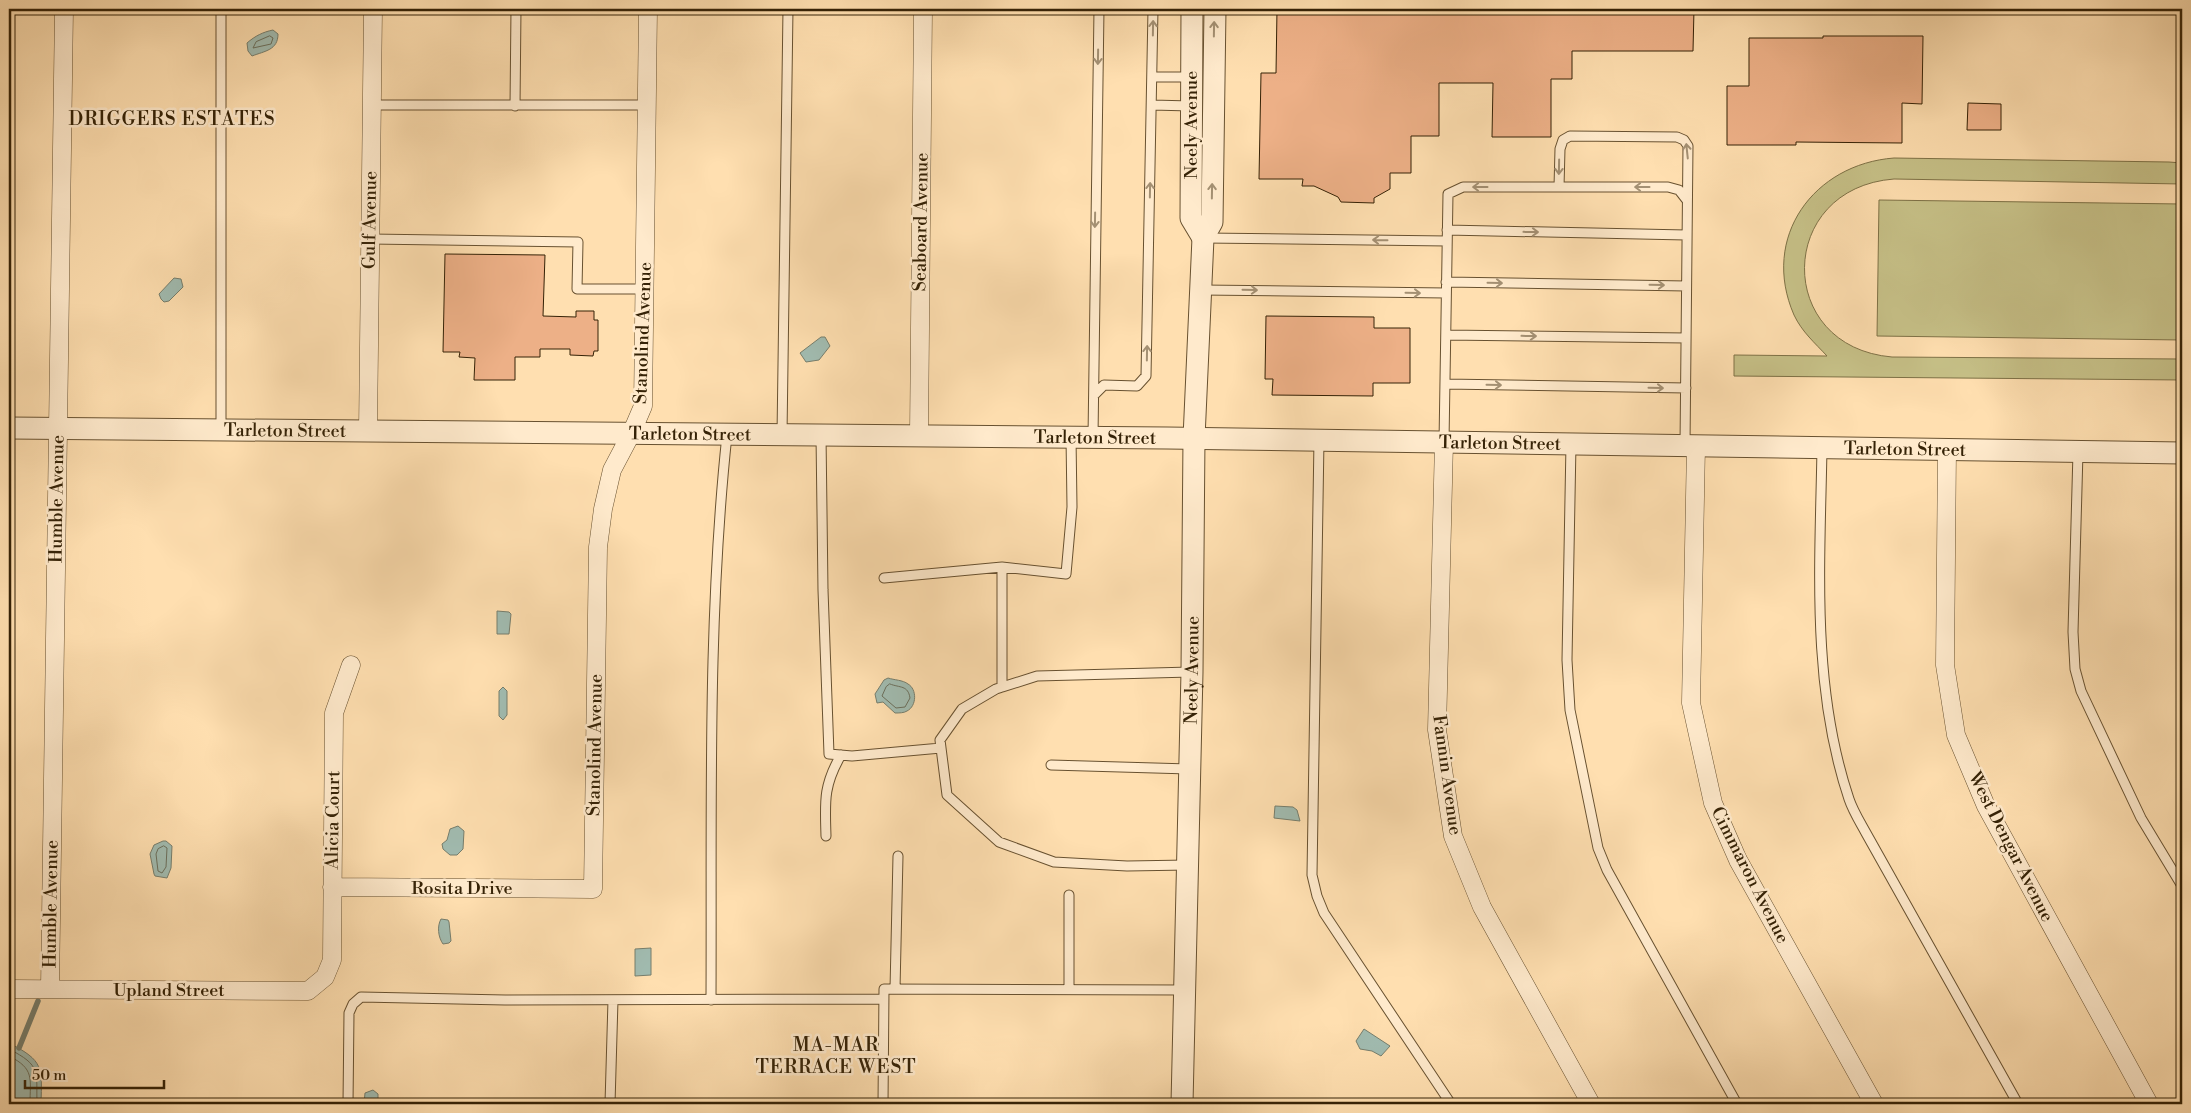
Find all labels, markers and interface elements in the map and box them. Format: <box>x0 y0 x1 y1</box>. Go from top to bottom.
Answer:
one-way arrow <box>1148 20 1158 36</box>
one-way arrow <box>1209 21 1219 37</box>
one-way arrow <box>1093 49 1103 65</box>
street label: Neely Avenue <box>1180 71 1203 179</box>
district label: DRIGGERS ESTATES <box>68 107 276 131</box>
one-way arrow <box>1682 143 1692 159</box>
street label: Seaboard Avenue <box>908 152 934 292</box>
one-way arrow <box>1555 159 1564 175</box>
street label: Gulf Avenue <box>358 171 382 269</box>
one-way arrow <box>1145 182 1155 198</box>
one-way arrow <box>1472 182 1488 192</box>
one-way arrow <box>1635 182 1651 192</box>
one-way arrow <box>1207 183 1217 200</box>
one-way arrow <box>1091 212 1100 228</box>
one-way arrow <box>1522 227 1538 236</box>
one-way arrow <box>1373 235 1389 245</box>
street label: Stanolind Avenue <box>629 262 657 404</box>
one-way arrow <box>1486 278 1503 288</box>
one-way arrow <box>1649 280 1665 290</box>
one-way arrow <box>1242 285 1258 295</box>
one-way arrow <box>1404 288 1420 298</box>
one-way arrow <box>1521 331 1537 341</box>
one-way arrow <box>1142 345 1152 361</box>
one-way arrow <box>1486 380 1502 389</box>
one-way arrow <box>1648 383 1664 393</box>
street label: Tarleton Street <box>224 418 347 442</box>
street label: Tarleton Street <box>629 422 752 446</box>
street label: Tarleton Street <box>1034 425 1157 449</box>
street label: Tarleton Street <box>1439 431 1562 455</box>
street label: Humble Avenue <box>44 435 70 563</box>
street label: Tarleton Street <box>1844 437 1967 461</box>
street label: Neely Avenue <box>1179 616 1204 725</box>
street label: Stanolind Avenue <box>582 674 608 816</box>
street label: Fannin Avenue <box>1427 714 1467 836</box>
street label: West Dengar Avenue <box>1963 767 2059 926</box>
street label: Alicia Court <box>321 770 345 871</box>
street label: Cimmaron Avenue <box>1706 803 1794 947</box>
street label: Humble Avenue <box>38 840 64 968</box>
street label: Rosita Drive <box>411 877 513 900</box>
street label: Upland Street <box>113 979 225 1002</box>
district label: MA-MAR TERRACE WEST <box>755 1033 917 1079</box>
scale bar <box>25 1058 164 1090</box>
text: 50 m <box>32 1066 66 1085</box>

